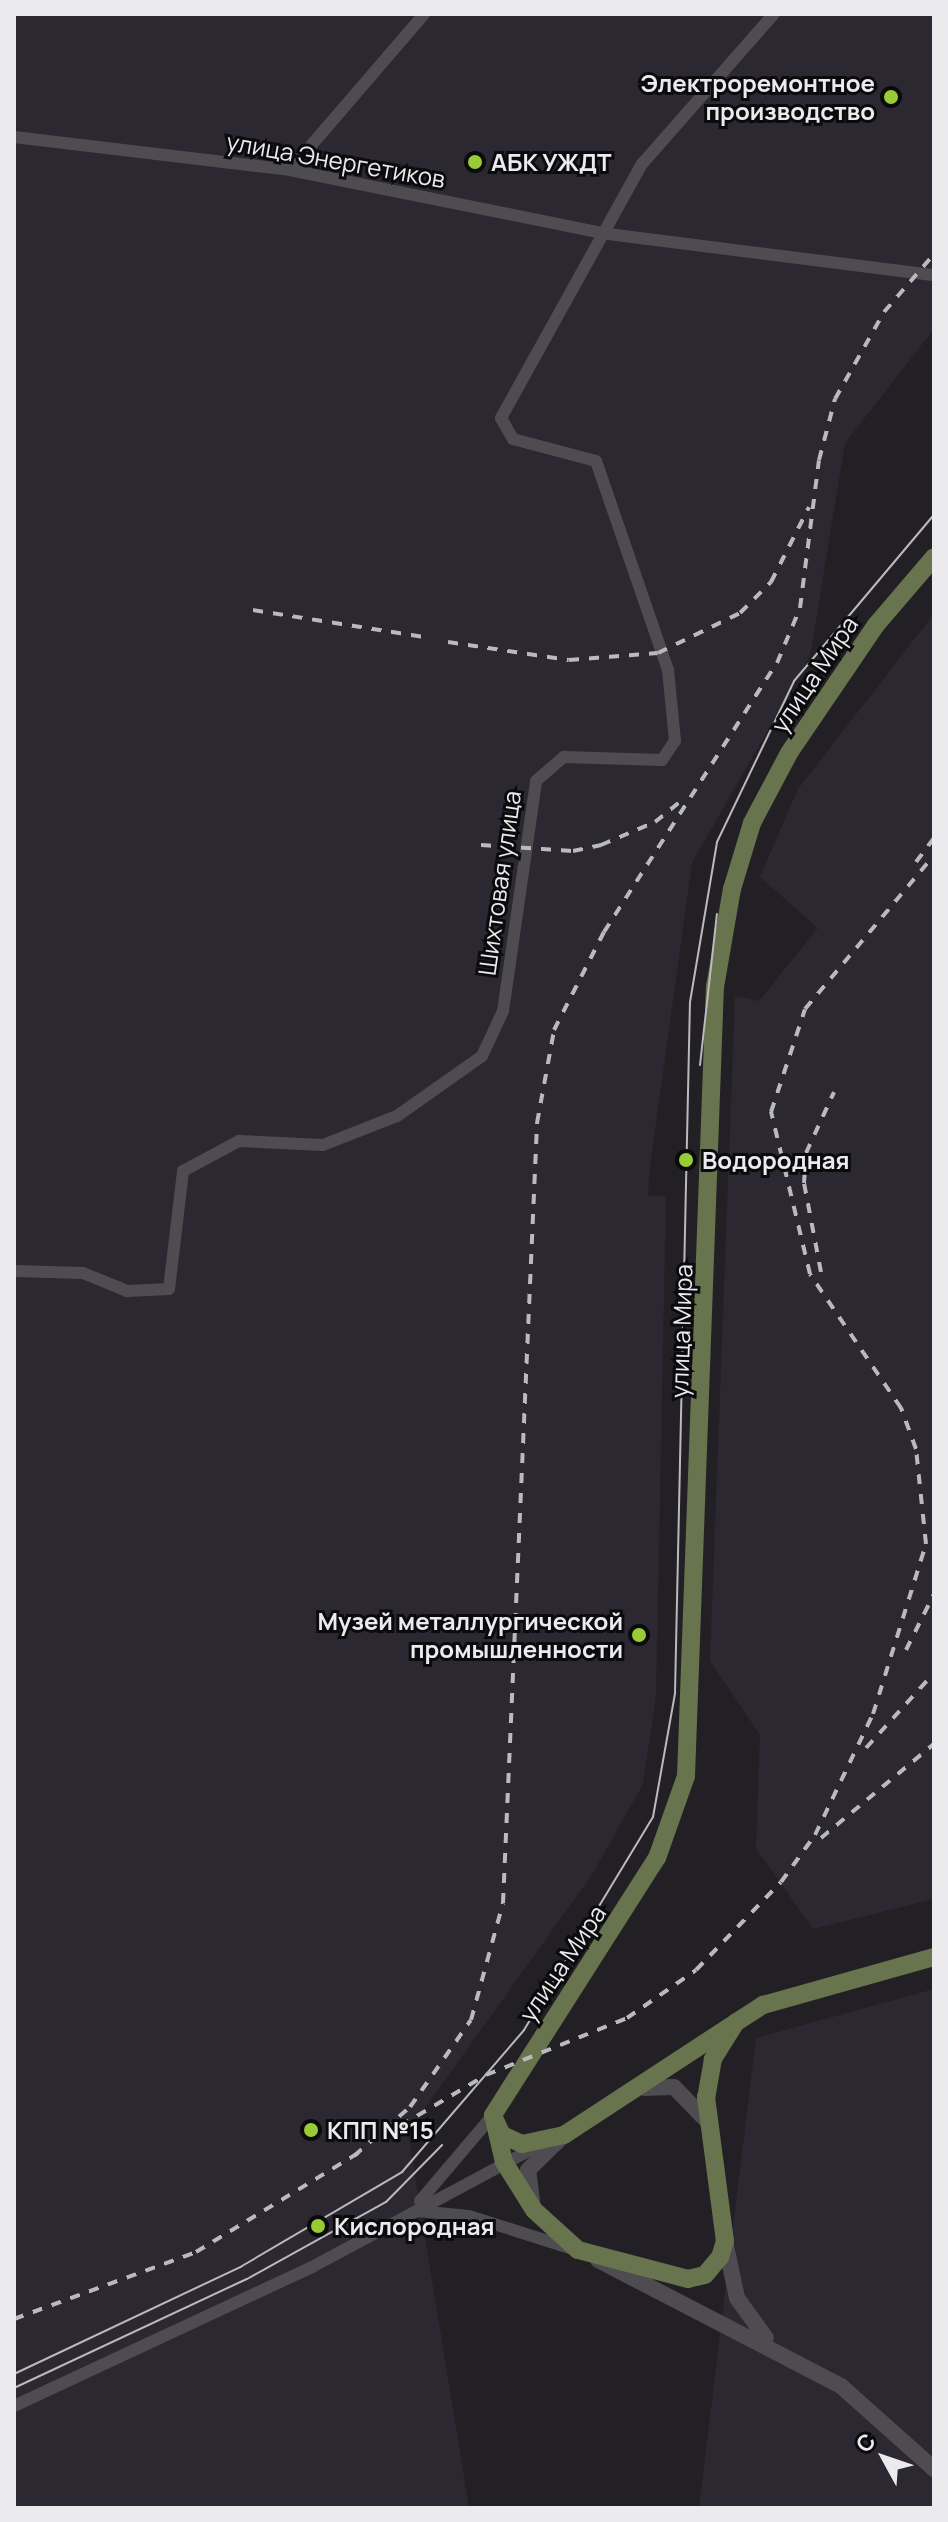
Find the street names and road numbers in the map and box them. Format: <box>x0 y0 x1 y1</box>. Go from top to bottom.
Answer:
street label: улица Энергетиков <box>224 127 448 193</box>
street label: улица Мира <box>765 610 863 738</box>
street label: Шихтовая улица <box>472 789 526 977</box>
street label: улица Мира <box>664 1264 698 1398</box>
street label: улица Мира <box>513 1899 611 2027</box>

